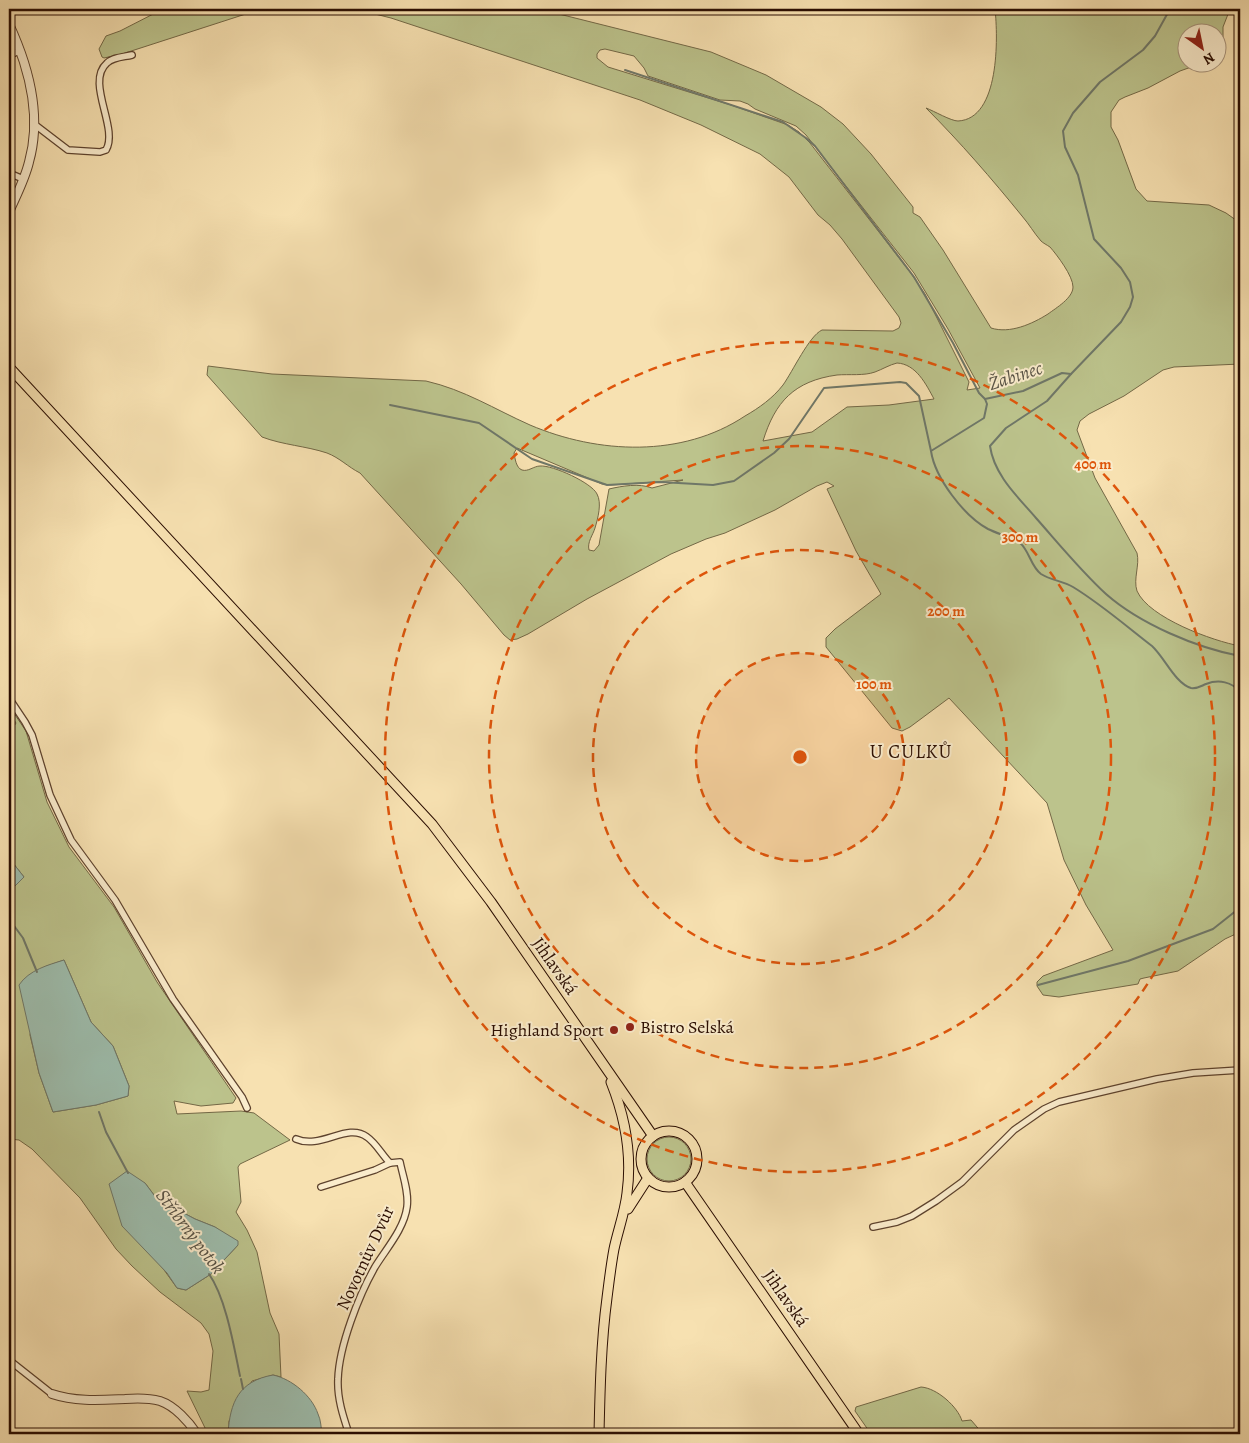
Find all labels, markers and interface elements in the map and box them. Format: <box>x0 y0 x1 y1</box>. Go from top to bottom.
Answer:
north arrow <box>1176 22 1226 72</box>
text: N <box>1199 48 1218 69</box>
water label: Žabinec <box>985 355 1046 397</box>
text: 400 m <box>1074 454 1112 474</box>
text: 300 m <box>1002 527 1039 547</box>
text: 200 m <box>927 601 965 621</box>
text: 100 m <box>856 674 892 694</box>
district label: U CULKŮ <box>870 739 952 765</box>
centre of rings <box>791 748 809 766</box>
street label: Jihlavská <box>527 933 584 1000</box>
place label: Bistro Selská <box>640 1015 735 1039</box>
place label: Highland Sport <box>490 1018 604 1042</box>
marker: Bistro Selská <box>624 1021 636 1033</box>
marker: Highland Sport <box>608 1024 620 1036</box>
water label: Stříbrný potok <box>150 1184 231 1280</box>
street label: Novotnův Dvůr <box>330 1202 400 1314</box>
street label: Jihlavská <box>758 1265 815 1332</box>

